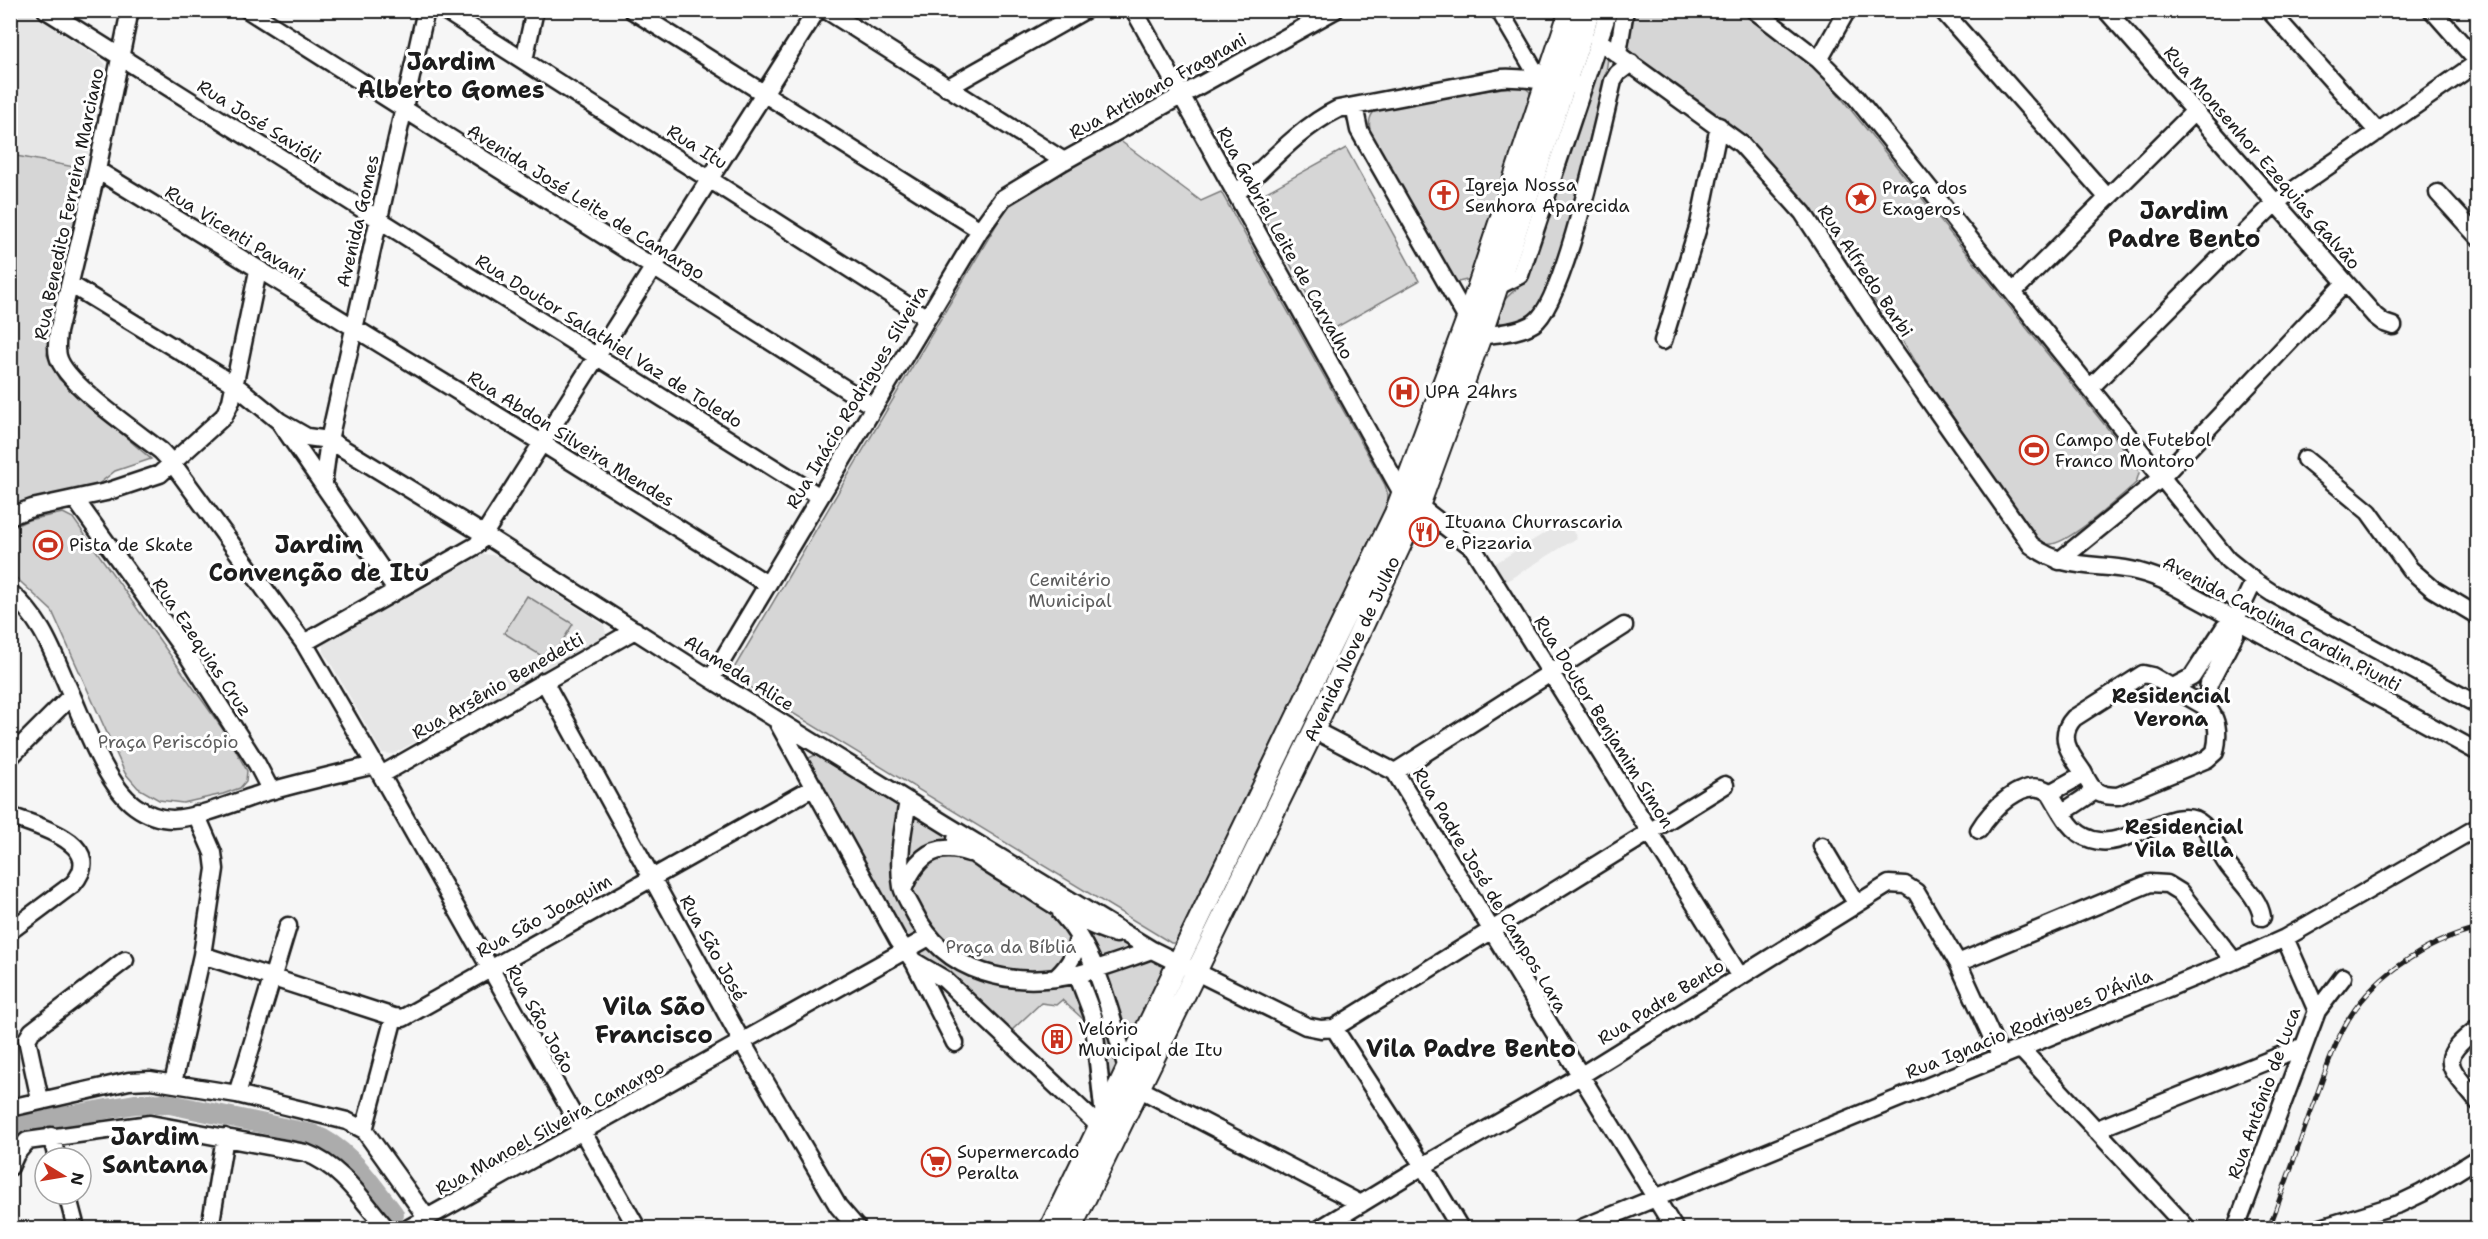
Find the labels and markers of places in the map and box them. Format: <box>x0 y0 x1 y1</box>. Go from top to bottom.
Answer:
place label: Igreja Nossa Senhora Aparecida <box>1465 173 1630 218</box>
place label: Praça dos Exageros <box>1882 176 1967 221</box>
church icon: Igreja Nossa Senhora Aparecida <box>1428 179 1460 211</box>
place icon: Praça dos Exageros <box>1845 182 1877 214</box>
hospital icon: UPA 24hrs <box>1388 376 1420 408</box>
place label: UPA 24hrs <box>1425 380 1518 404</box>
place label: Campo de Futebol Franco Montoro <box>2055 428 2212 473</box>
sports icon: Campo de Futebol Franco Montoro <box>2018 434 2050 466</box>
place label: Ituana Churrascaria e Pizzaria <box>1445 510 1622 555</box>
restaurant icon: Ituana Churrascaria e Pizzaria <box>1408 516 1440 548</box>
sports icon: Pista de Skate <box>32 529 64 561</box>
place label: Pista de Skate <box>69 533 193 557</box>
place label: Velório Municipal de Itu <box>1078 1017 1223 1062</box>
building icon: Velório Municipal de Itu <box>1041 1023 1073 1055</box>
place label: Supermercado Peralta <box>957 1140 1079 1185</box>
supermarket icon: Supermercado Peralta <box>920 1146 952 1178</box>

